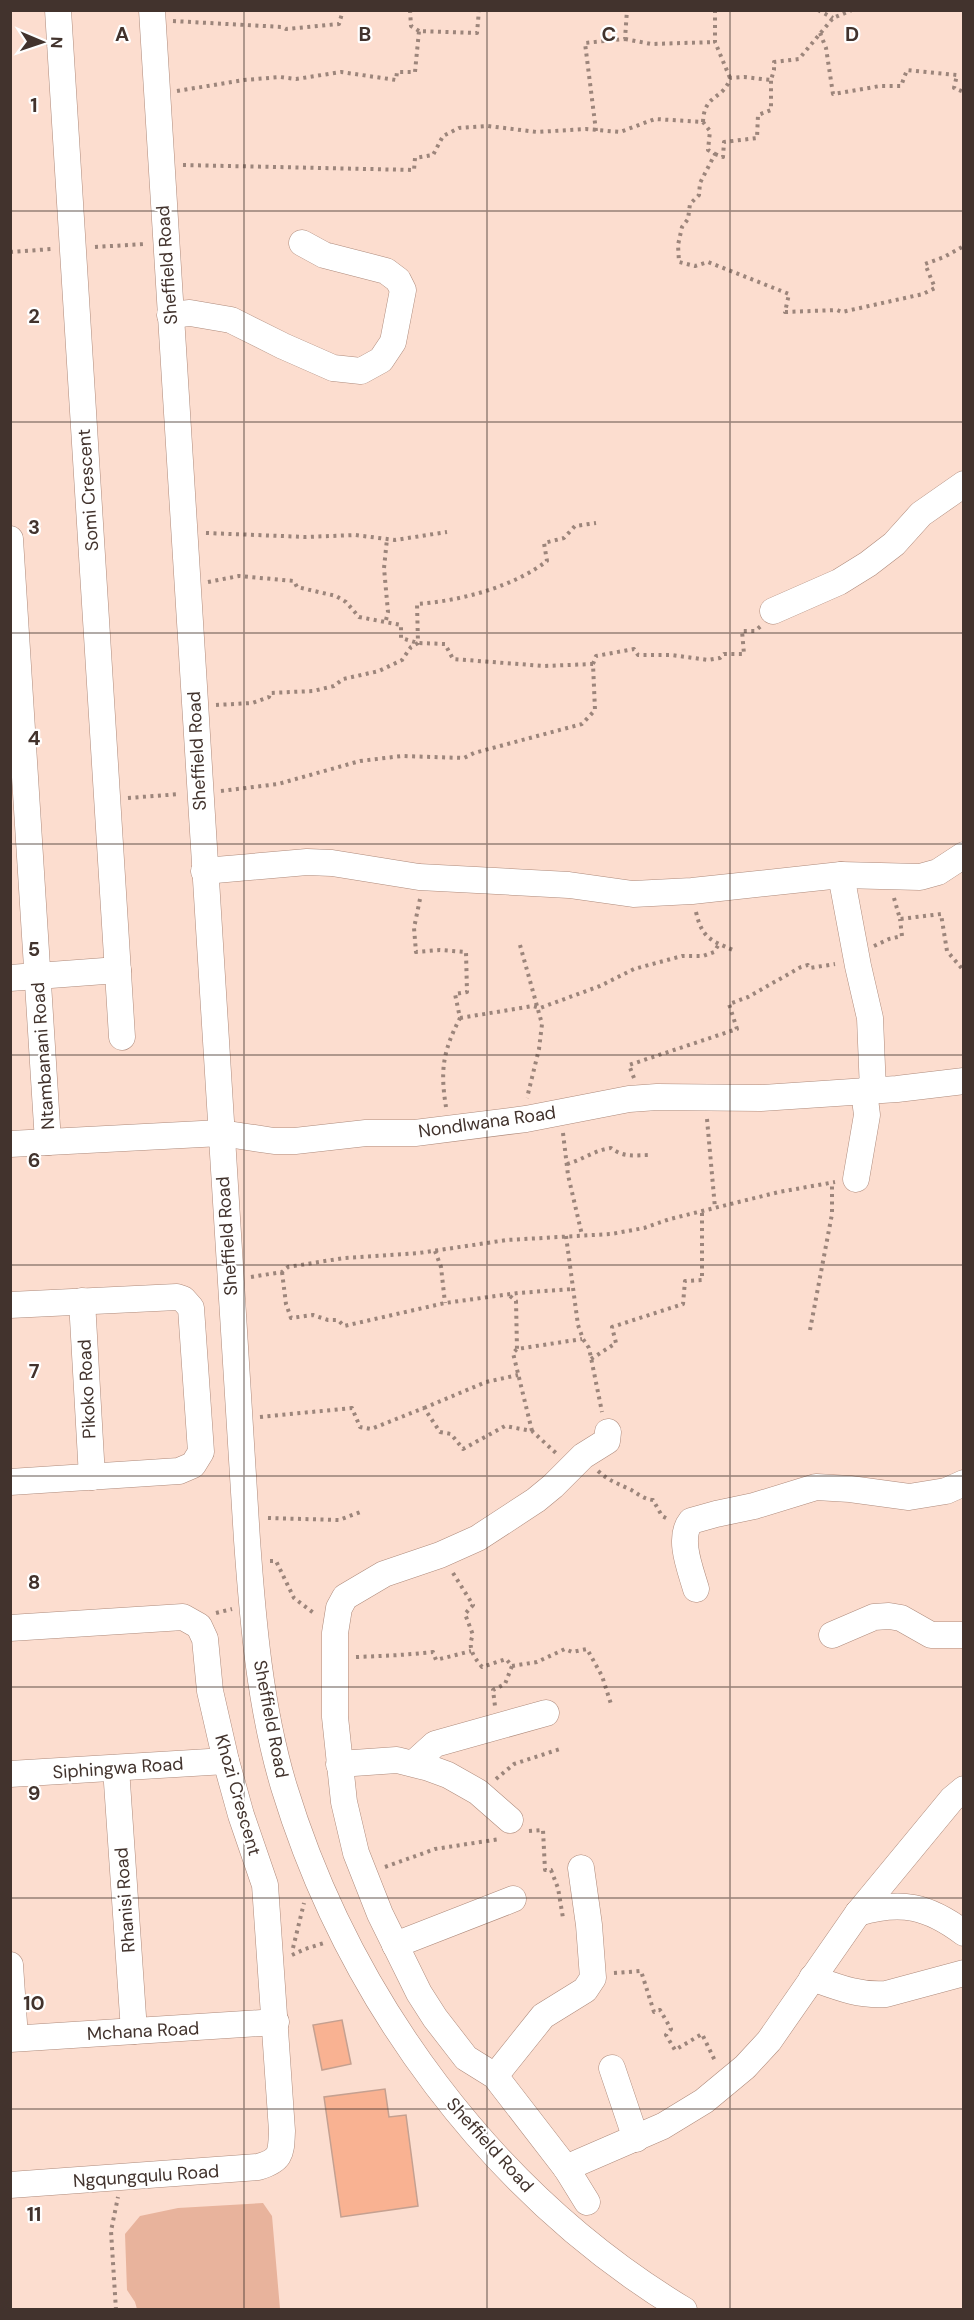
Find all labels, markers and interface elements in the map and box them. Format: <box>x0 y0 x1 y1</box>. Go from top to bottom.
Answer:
north arrow <box>12 12 72 72</box>
text: A <box>115 21 129 47</box>
text: B <box>359 21 371 47</box>
text: C <box>602 21 616 47</box>
text: D <box>845 21 859 47</box>
text: N <box>46 36 67 49</box>
text: 1 <box>30 92 38 118</box>
street label: Sheffield Road <box>151 205 183 325</box>
text: 2 <box>28 303 40 329</box>
street label: Somi Crescent <box>72 428 104 552</box>
text: 3 <box>28 514 40 540</box>
street label: Sheffield Road <box>182 691 212 811</box>
text: 4 <box>28 725 41 751</box>
text: 5 <box>28 936 40 962</box>
street label: Ntambanani Road <box>26 981 60 1131</box>
street label: Nondlwana Road <box>417 1100 557 1144</box>
text: 6 <box>28 1147 40 1173</box>
street label: Sheffield Road <box>211 1176 243 1296</box>
street label: Pikoko Road <box>72 1339 102 1439</box>
text: 7 <box>29 1358 40 1384</box>
text: 8 <box>28 1569 40 1595</box>
street label: Sheffield Road <box>248 1658 294 1780</box>
street label: Khozi Crescent <box>209 1731 267 1859</box>
street label: Siphingwa Road <box>52 1751 184 1785</box>
text: 9 <box>28 1780 40 1806</box>
street label: Rhanisi Road <box>109 1847 141 1953</box>
text: 10 <box>23 1990 45 2016</box>
street label: Mchana Road <box>86 2016 200 2046</box>
street label: Sheffield Road <box>441 2093 539 2197</box>
street label: Ngqungqulu Road <box>72 2159 220 2193</box>
text: 11 <box>27 2201 41 2227</box>

